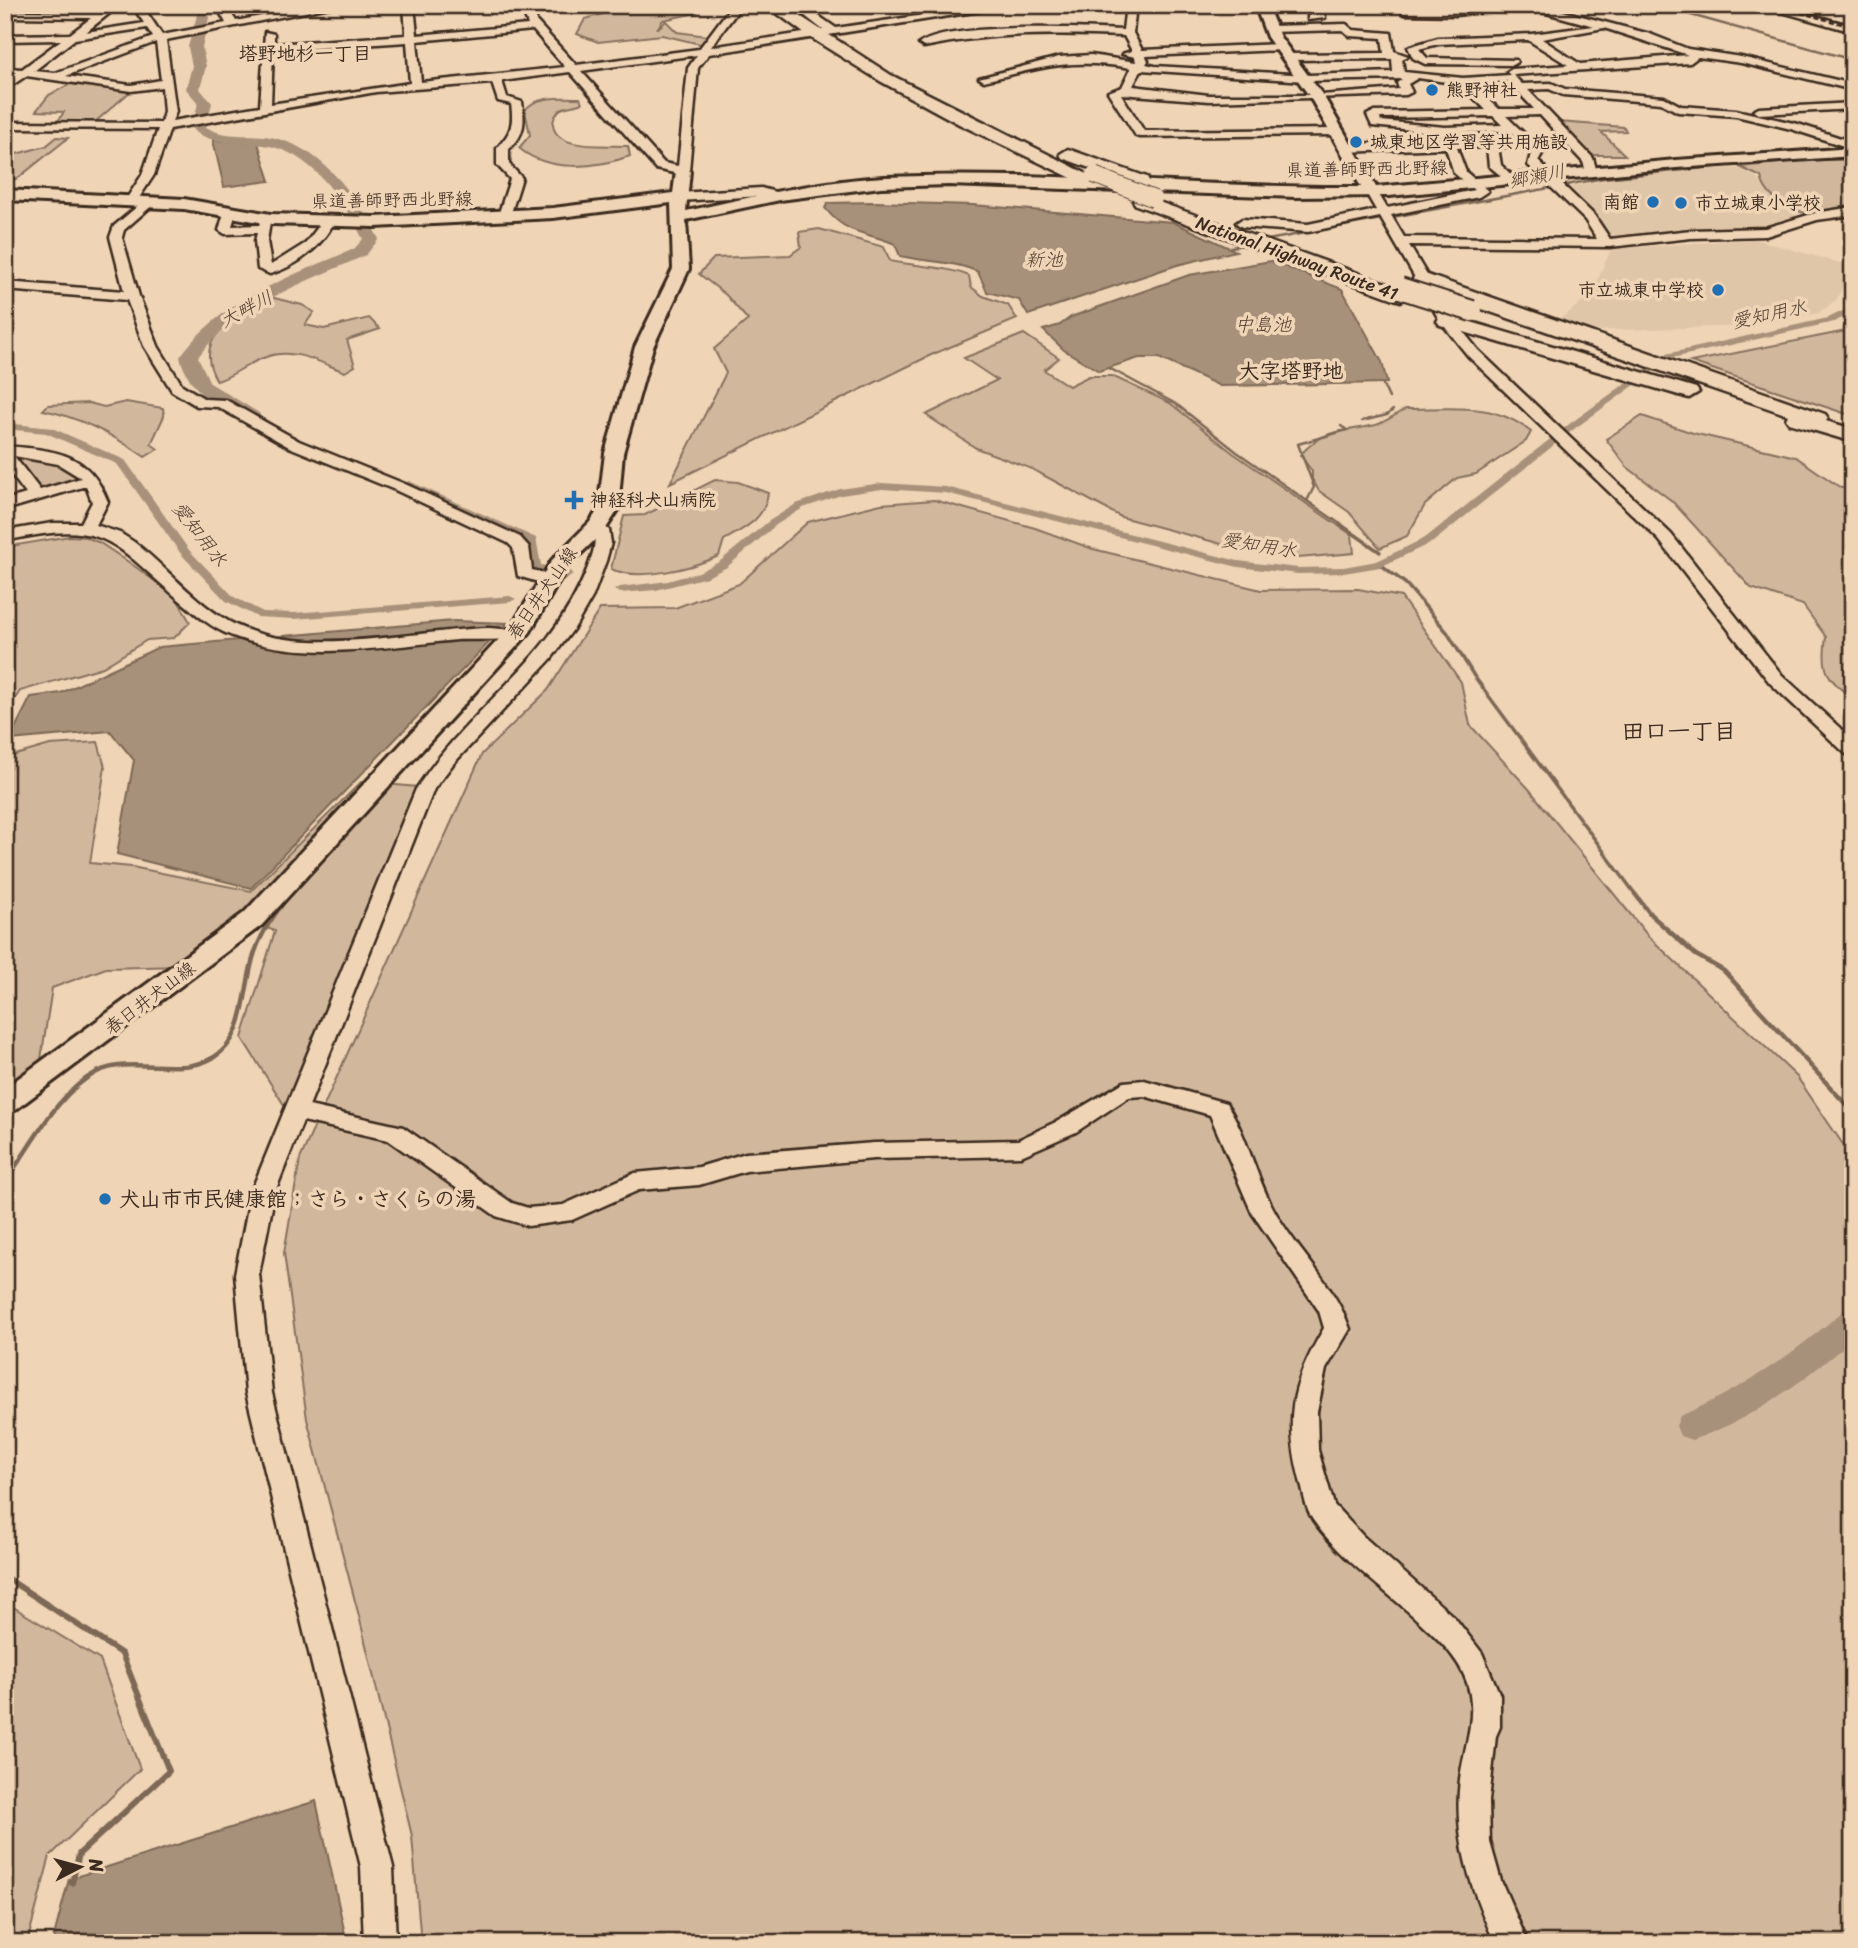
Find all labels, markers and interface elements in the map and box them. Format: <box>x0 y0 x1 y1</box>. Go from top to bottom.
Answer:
district label: 塔野地杉一丁目 <box>238 37 372 70</box>
place label: 熊野神社 <box>1446 74 1518 106</box>
marker: 熊野神社 <box>1424 82 1440 98</box>
place label: 城東地区学習等共用施設 <box>1370 126 1568 158</box>
marker: 城東地区学習等共用施設 <box>1348 134 1364 150</box>
street label: 県道善師野西北野線 <box>1286 152 1448 186</box>
water label: 郷瀬川 <box>1506 154 1568 198</box>
street label: 県道善師野西北野線 <box>311 183 473 217</box>
place label: 南館 <box>1603 186 1639 218</box>
place label: 市立城東小学校 <box>1695 187 1821 219</box>
marker: 南館 <box>1645 194 1661 210</box>
marker: 市立城東小学校 <box>1673 195 1689 211</box>
street label: National Highway Route 41 <box>1191 206 1403 310</box>
water label: 新池 <box>1025 243 1064 276</box>
place label: 市立城東中学校 <box>1578 274 1704 306</box>
water label: 大畔川 <box>213 281 279 337</box>
marker: 市立城東中学校 <box>1710 282 1726 298</box>
water label: 愛知用水 <box>1728 290 1810 338</box>
water label: 中島池 <box>1234 308 1292 341</box>
district label: 大字塔野地 <box>1239 352 1344 390</box>
place label: 神経科犬山病院 <box>590 484 716 516</box>
marker: 神経科犬山病院 <box>564 490 584 510</box>
water label: 愛知用水 <box>164 494 236 574</box>
water label: 愛知用水 <box>1219 523 1299 567</box>
street label: 春日井犬山線 <box>498 540 586 646</box>
district label: 田口一丁目 <box>1622 711 1737 752</box>
street label: 春日井犬山線 <box>97 953 203 1043</box>
place label: 犬山市市民健康館；さら・さくらの湯 <box>119 1180 476 1218</box>
marker: 犬山市市民健康館；さら・さくらの湯 <box>97 1191 113 1207</box>
north arrow <box>46 1832 116 1902</box>
text: N <box>79 1856 114 1874</box>

